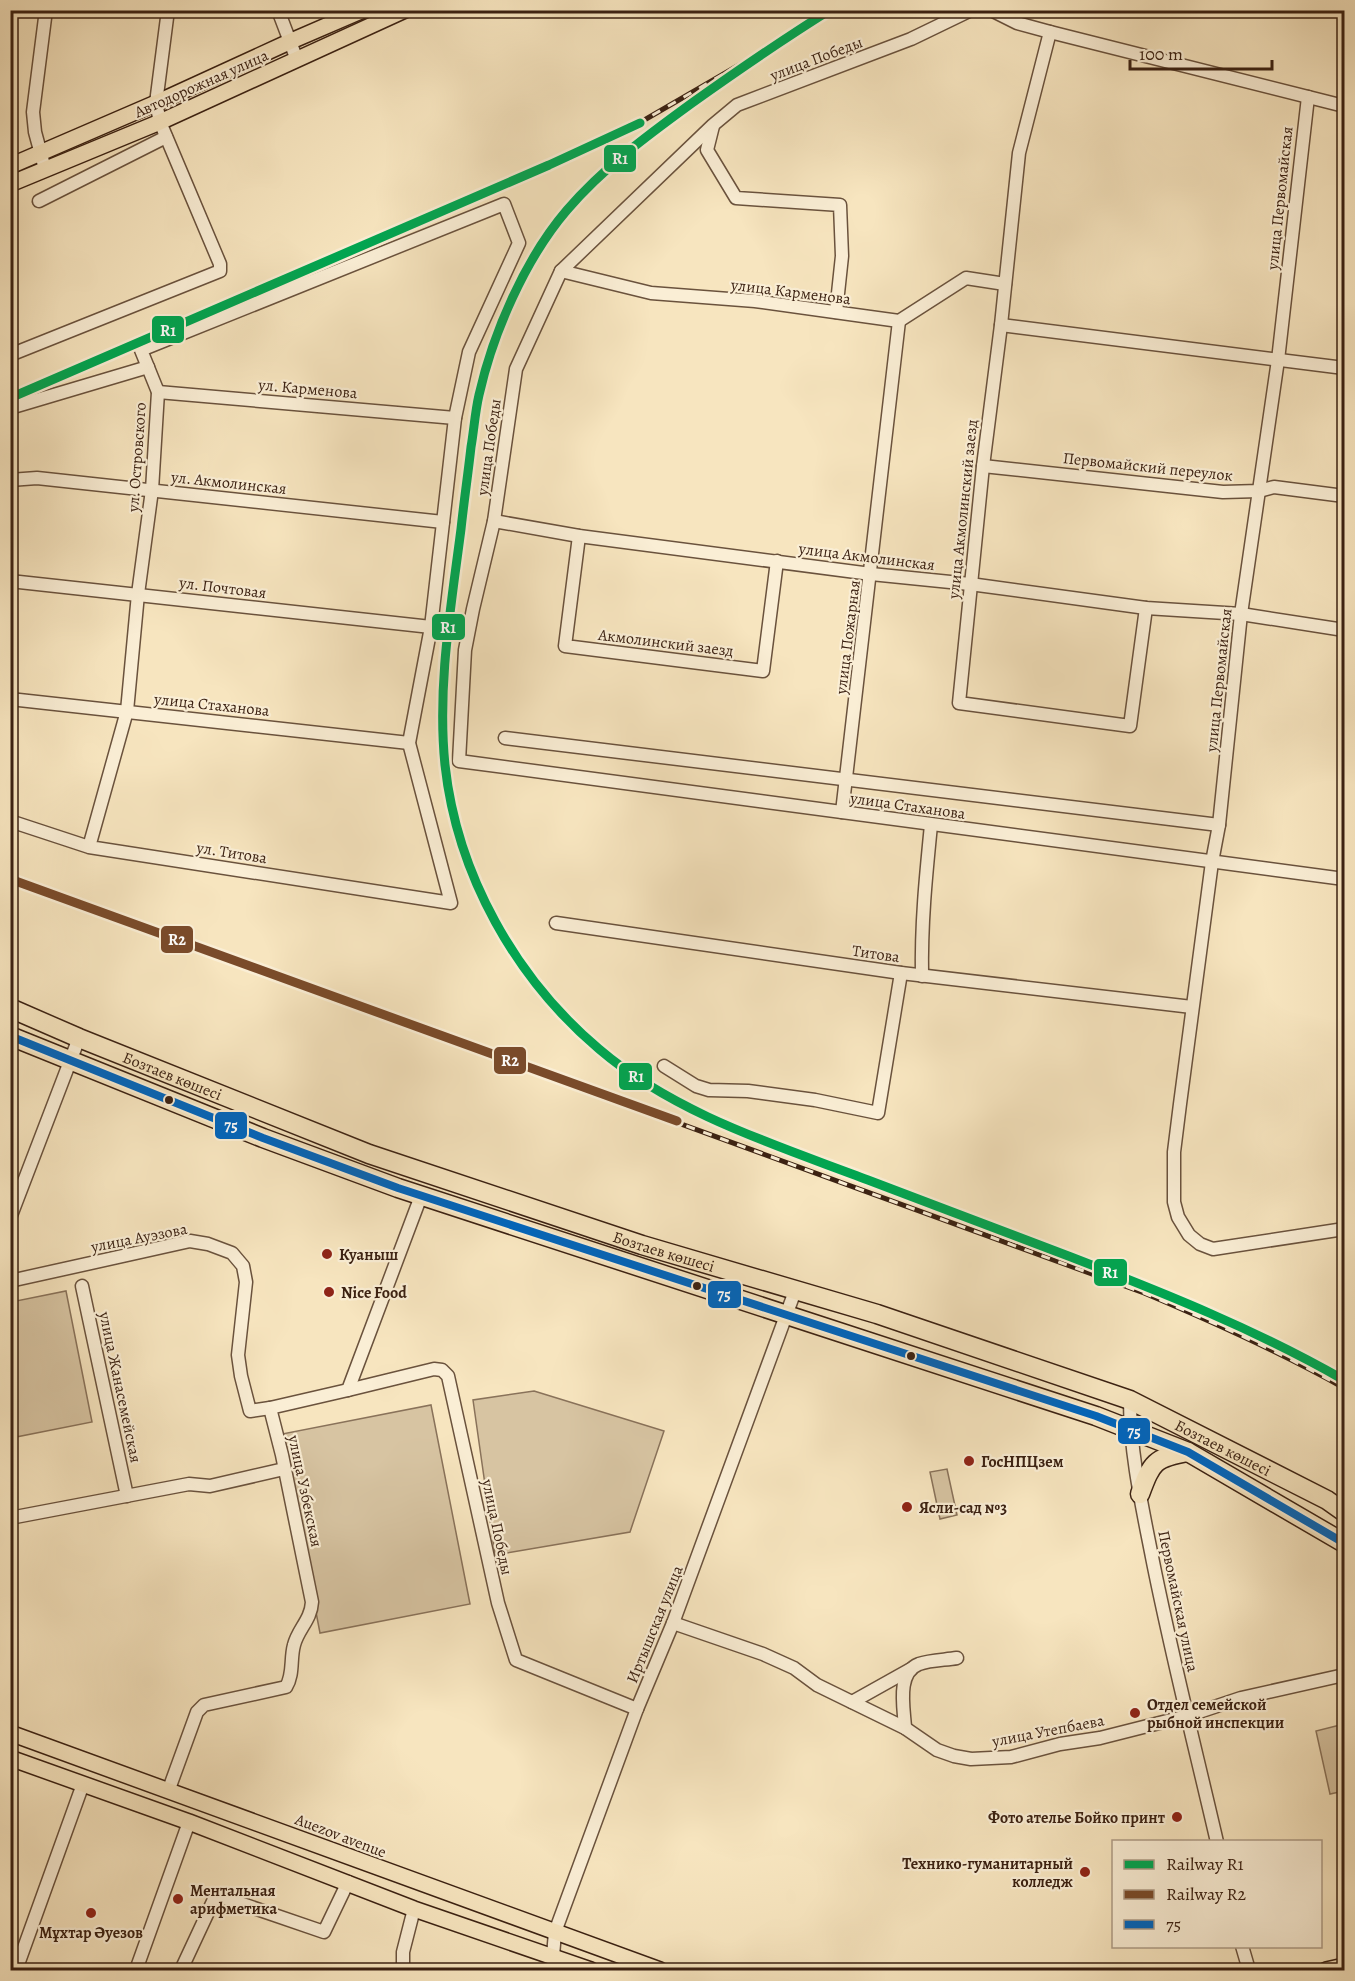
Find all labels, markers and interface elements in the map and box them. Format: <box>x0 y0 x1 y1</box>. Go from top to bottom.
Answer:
street label: улица Победы <box>766 31 866 87</box>
scale bar <box>1130 33 1272 71</box>
text: 100 m <box>1139 42 1183 66</box>
street label: Автодорожная улица <box>130 44 272 124</box>
street label: улица Первомайская <box>1261 125 1298 272</box>
line badge: R1 <box>603 144 637 173</box>
text: R1 <box>612 148 628 170</box>
street label: улица Карменова <box>729 274 853 310</box>
line badge: R1 <box>151 315 185 344</box>
text: R1 <box>160 320 176 342</box>
street label: ул. Карменова <box>257 374 359 404</box>
street label: улица Победы <box>471 397 507 498</box>
street label: ул. Островского <box>122 401 152 514</box>
street label: улица Акмолинский заезд <box>943 418 983 601</box>
street label: Первомайский переулок <box>1062 447 1234 487</box>
street label: ул. Акмолинская <box>169 466 288 500</box>
street label: улица Акмолинская <box>797 538 936 576</box>
street label: ул. Почтовая <box>177 572 268 604</box>
street label: улица Пожарная <box>830 579 866 696</box>
street label: улица Первомайская <box>1200 607 1237 754</box>
line badge: R1 <box>431 613 466 641</box>
text: R1 <box>440 617 456 639</box>
street label: Акмолинский заезд <box>596 624 735 662</box>
street label: улица Стаханова <box>152 688 271 722</box>
street label: улица Стаханова <box>848 787 967 825</box>
street label: ул. Титова <box>194 836 269 869</box>
line badge: R2 <box>160 925 194 954</box>
text: R2 <box>168 929 186 951</box>
street label: Титова <box>851 940 902 968</box>
line badge: R2 <box>493 1046 527 1075</box>
street label: Бозтаев көшесі <box>119 1047 225 1106</box>
text: R2 <box>501 1050 519 1072</box>
line badge: R1 <box>618 1062 653 1091</box>
text: R1 <box>628 1066 644 1088</box>
unlabelled marker <box>163 1094 175 1106</box>
line badge: 75 <box>214 1111 248 1140</box>
text: 75 <box>224 1115 238 1137</box>
street label: улица Ауэзова <box>88 1218 190 1258</box>
street label: Бозтаев көшесі <box>610 1226 717 1278</box>
place label: Куаныш <box>339 1244 398 1266</box>
marker: Куаныш <box>320 1247 334 1261</box>
line badge: R1 <box>1093 1258 1128 1287</box>
text: R1 <box>1102 1262 1118 1284</box>
unlabelled marker <box>691 1280 703 1292</box>
line badge: 75 <box>707 1280 742 1309</box>
place label: Nice Food <box>341 1282 407 1304</box>
text: 75 <box>717 1284 731 1306</box>
marker: Nice Food <box>322 1285 336 1299</box>
street label: улица Жанасемейская <box>93 1309 147 1465</box>
unlabelled marker <box>905 1350 917 1362</box>
street label: Бозтаев көшесі <box>1171 1415 1275 1482</box>
line badge: 75 <box>1117 1417 1151 1445</box>
text: 75 <box>1127 1421 1141 1443</box>
street label: улица Узбекская <box>282 1432 328 1549</box>
place label: ГосНПЦзем <box>981 1451 1064 1473</box>
marker: ГосНПЦзем <box>962 1454 976 1468</box>
street label: улица Победы <box>476 1476 518 1577</box>
place label: Ясли-сад №3 <box>919 1497 1007 1519</box>
marker: Ясли-сад №3 <box>900 1500 914 1514</box>
street label: Первомайская улица <box>1152 1529 1204 1675</box>
street label: Иртышская улица <box>621 1562 689 1687</box>
place label: Отдел семейской рыбной инспекции <box>1147 1694 1284 1734</box>
marker: Отдел семейской рыбной инспекции <box>1128 1706 1142 1720</box>
street label: улица Утепбаева <box>989 1709 1107 1753</box>
place label: Фото ателье Бойко принт <box>988 1807 1166 1829</box>
street label: Auezov avenue <box>291 1808 389 1863</box>
marker: Фото ателье Бойко принт <box>1170 1810 1184 1824</box>
legend <box>1112 1840 1322 1948</box>
text: Railway R1 <box>1166 1852 1244 1876</box>
place label: Технико-гуманитарный колледж <box>902 1853 1074 1893</box>
marker: Технико-гуманитарный колледж <box>1078 1865 1092 1879</box>
place label: Ментальная арифметика <box>190 1880 277 1920</box>
text: Railway R2 <box>1166 1882 1247 1906</box>
marker: Ментальная арифметика <box>171 1892 185 1906</box>
marker: Мұхтар Әуезов <box>84 1906 98 1920</box>
text: 75 <box>1166 1912 1181 1936</box>
place label: Мұхтар Әуезов <box>39 1922 143 1944</box>

